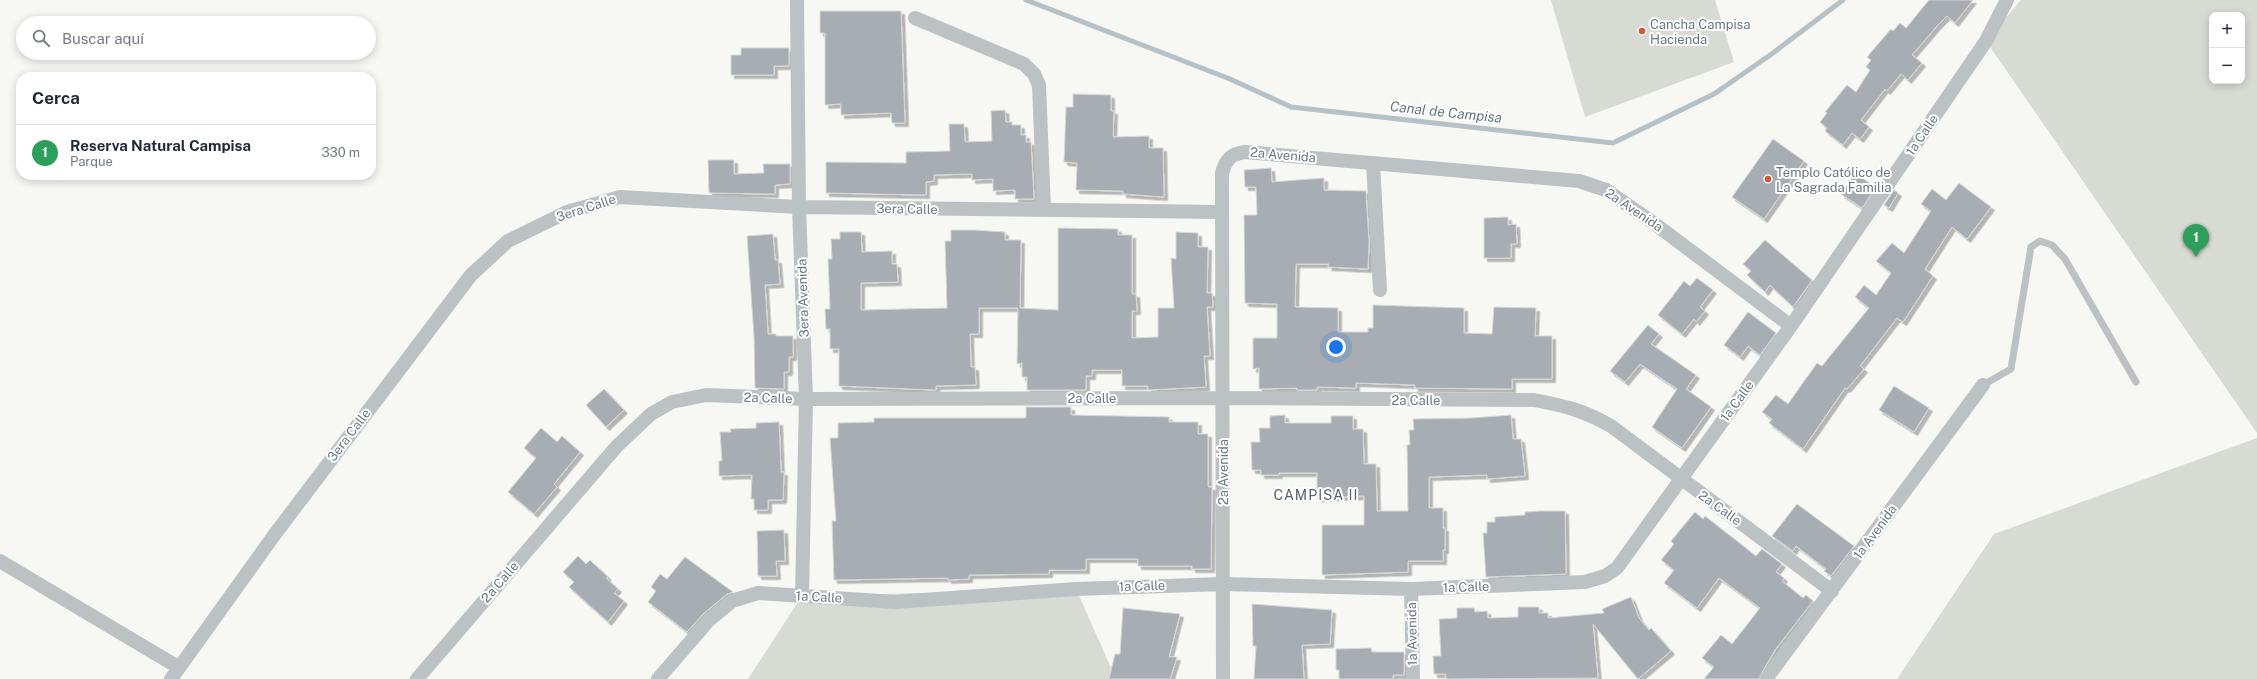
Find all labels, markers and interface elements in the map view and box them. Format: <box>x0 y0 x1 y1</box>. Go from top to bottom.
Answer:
map controls <box>2209 12 2245 84</box>
button: + <box>2209 12 2245 48</box>
search box <box>16 16 376 60</box>
place label: Cancha Campisa Hacienda <box>1650 17 1750 47</box>
marker: Cancha Campisa Hacienda <box>1637 26 1647 36</box>
icon: search <box>30 27 52 49</box>
text: Buscar aquí <box>62 30 144 47</box>
button: − <box>2209 48 2245 84</box>
text: Cerca <box>32 88 80 108</box>
water label: Canal de Campisa <box>1389 98 1503 126</box>
street label: 1a Calle <box>1903 112 1941 158</box>
text: Reserva Natural Campisa <box>70 137 251 154</box>
text: 1 <box>42 145 48 160</box>
text: 330 m <box>321 145 360 160</box>
street label: 2a Avenida <box>1249 145 1317 165</box>
text: Parque <box>70 154 113 169</box>
place label: Templo Católico de La Sagrada Familia <box>1776 165 1891 195</box>
marker: Templo Católico de La Sagrada Familia <box>1763 174 1773 184</box>
street label: 2a Avenida <box>1602 185 1666 235</box>
street label: 3era Calle <box>554 191 618 225</box>
street label: 3era Calle <box>876 201 938 217</box>
pin: 1 <box>2183 224 2209 257</box>
street label: 3era Avenida <box>794 258 812 338</box>
your location <box>1326 337 1346 357</box>
street label: 1a Calle <box>1717 378 1757 424</box>
street label: 2a Calle <box>743 390 793 406</box>
street label: 2a Calle <box>1068 391 1116 406</box>
street label: 2a Calle <box>1392 393 1440 408</box>
street label: 3era Calle <box>324 406 374 464</box>
street label: 2a Avenida <box>1216 439 1231 505</box>
district label: CAMPISA II <box>1273 487 1359 503</box>
street label: 2a Calle <box>1696 488 1744 528</box>
street label: 1a Avenida <box>1850 502 1900 562</box>
street label: 2a Calle <box>478 559 522 605</box>
street label: 1a Calle <box>1119 578 1165 594</box>
street label: 1a Calle <box>1443 579 1489 595</box>
street label: 1a Calle <box>795 588 843 606</box>
street label: 1a Avenida <box>1404 602 1420 666</box>

